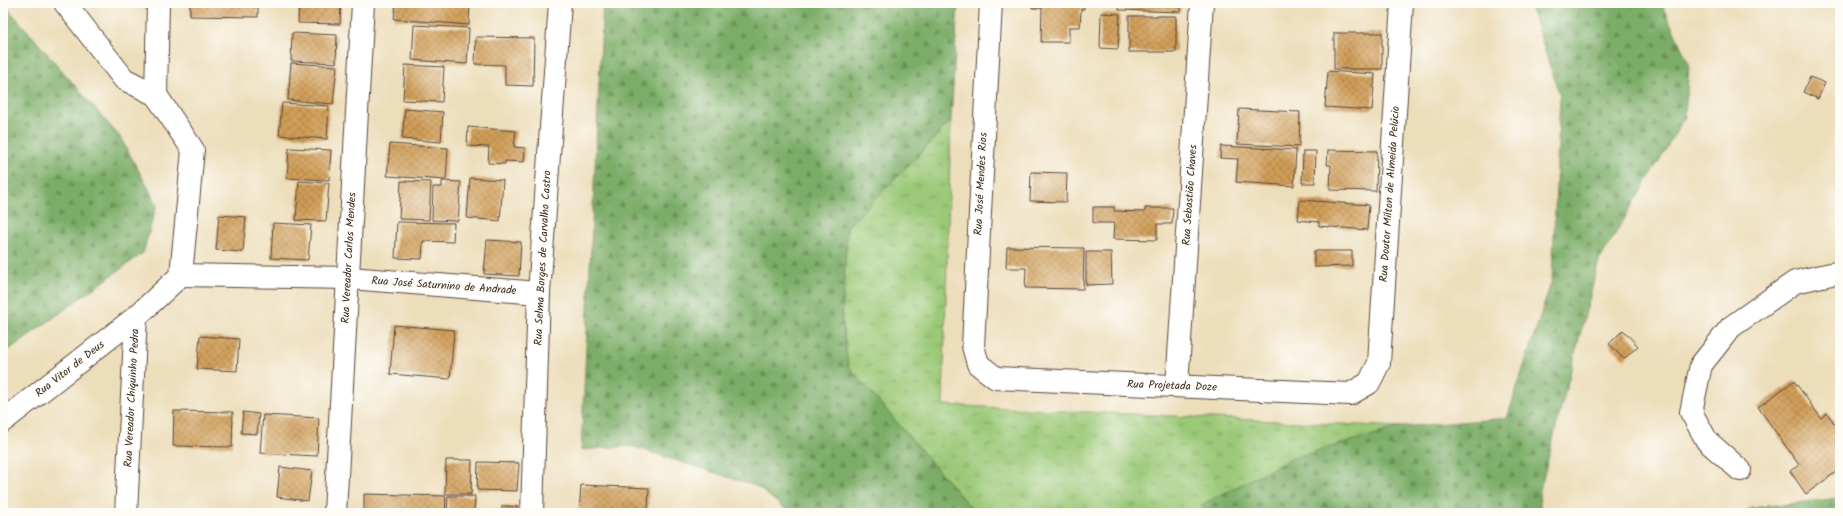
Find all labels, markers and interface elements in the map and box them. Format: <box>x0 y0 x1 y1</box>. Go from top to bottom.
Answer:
street label: Rua Doutor Milton de Almeida Pelúcio <box>1375 105 1405 283</box>
street label: Rua José Mendes Rios <box>969 132 993 236</box>
street label: Rua Sebastião Chaves <box>1177 144 1203 246</box>
street label: Rua Selma Borges de Carvalho Castro <box>529 170 557 346</box>
street label: Rua Vereador Carlos Mendes <box>337 192 361 324</box>
street label: Rua José Saturnino de Andrade <box>371 272 517 300</box>
street label: Rua Vereador Chiquinho Pedra <box>119 328 145 468</box>
street label: Rua Vitor de Deus <box>31 336 109 402</box>
street label: Rua Projetada Doze <box>1127 375 1217 397</box>

